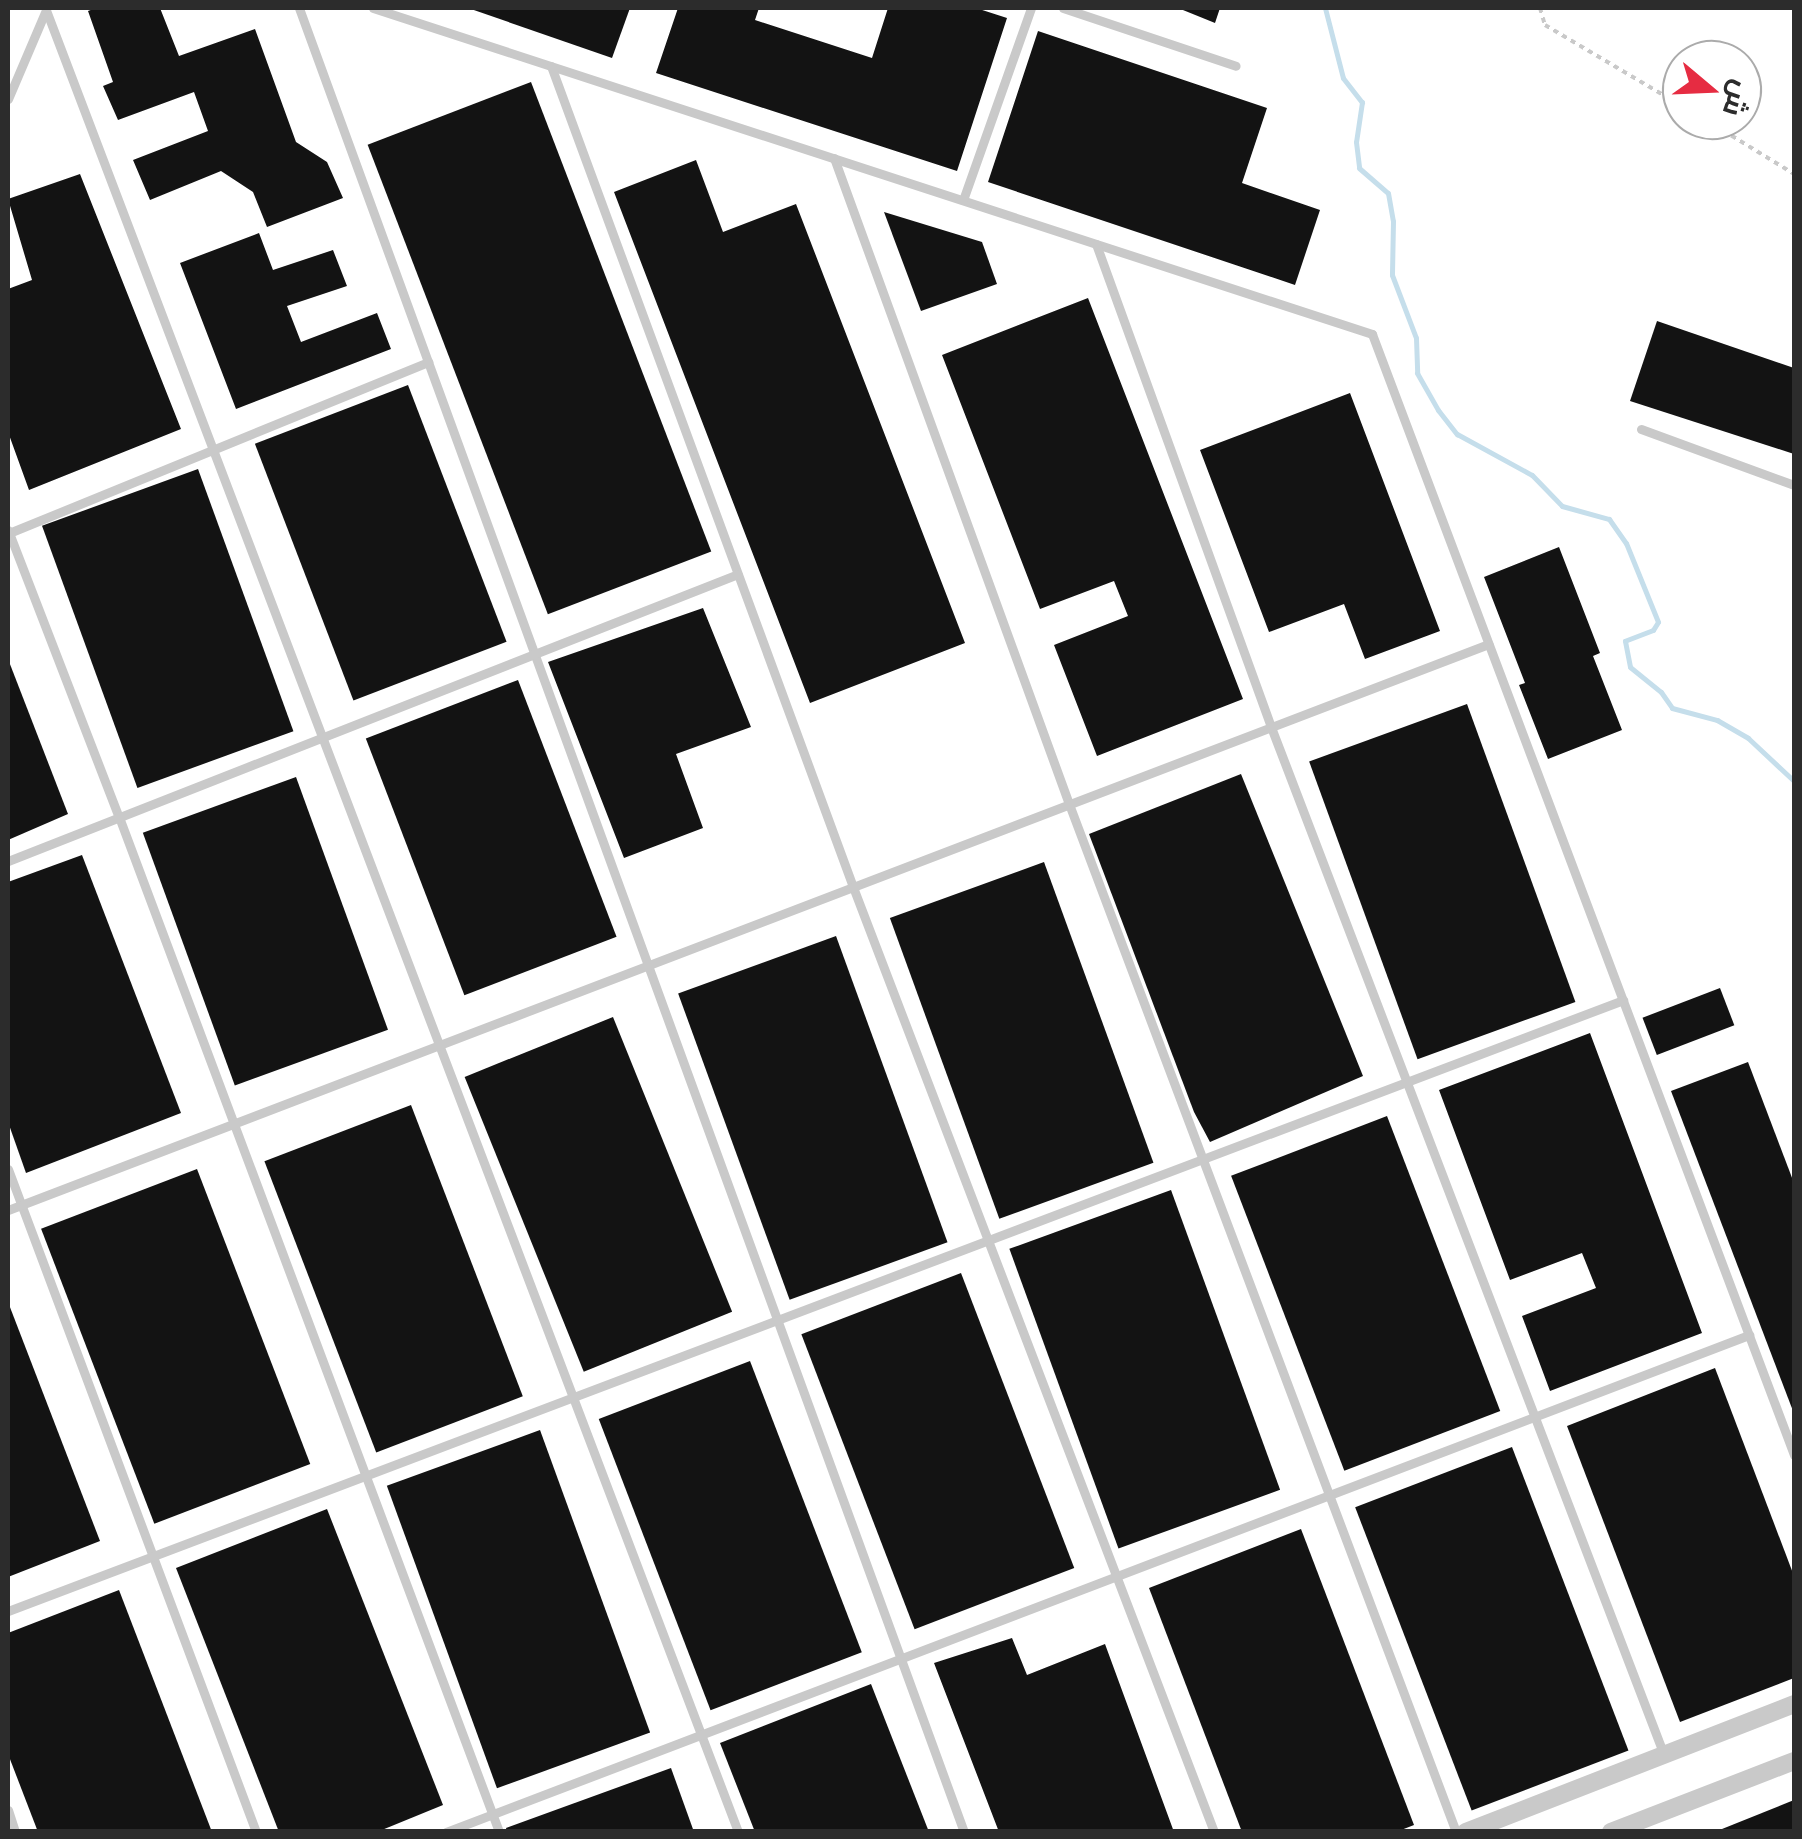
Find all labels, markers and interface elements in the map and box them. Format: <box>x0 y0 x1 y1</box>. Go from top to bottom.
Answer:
north arrow <box>1662 40 1762 140</box>
text: ش <box>1717 77 1760 122</box>

